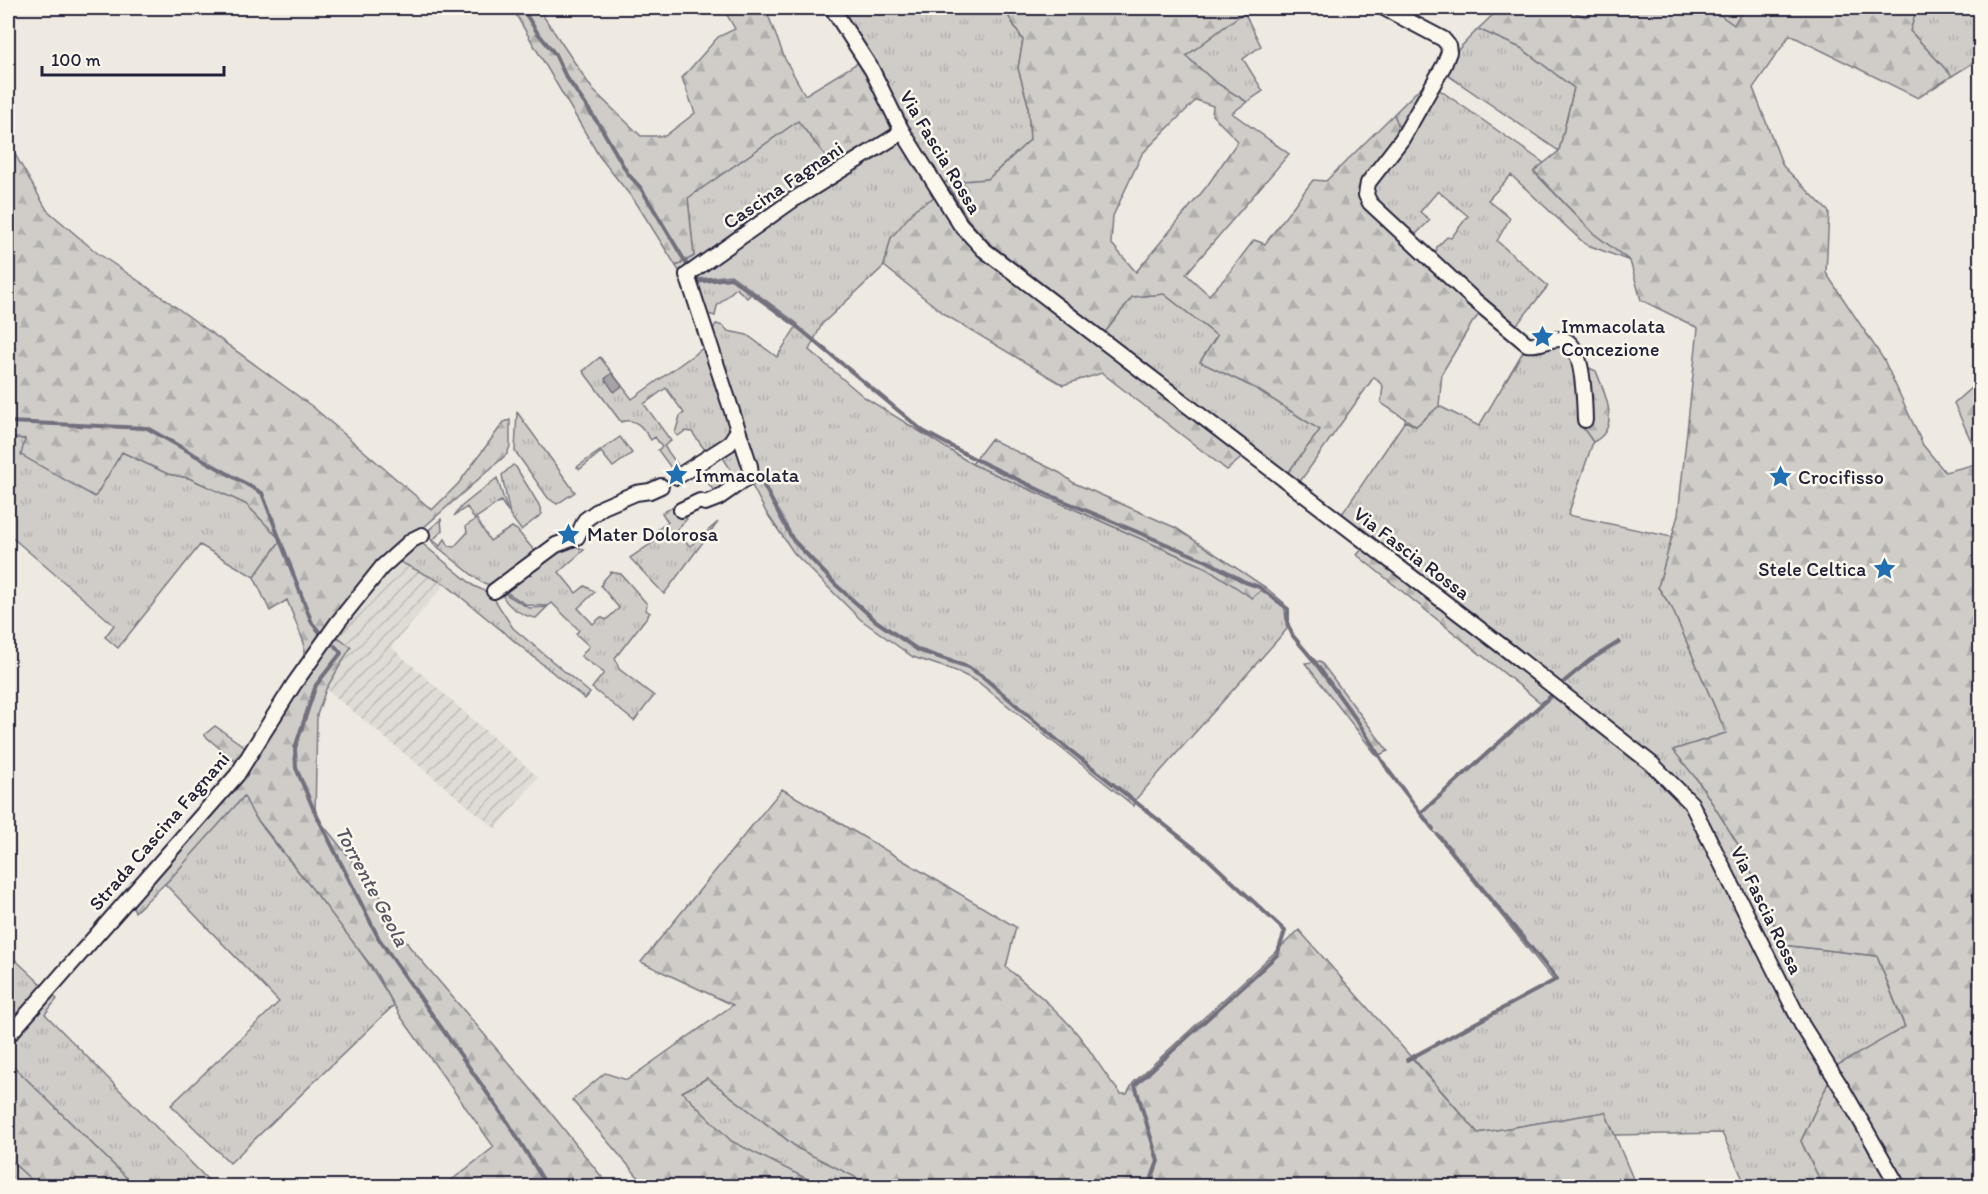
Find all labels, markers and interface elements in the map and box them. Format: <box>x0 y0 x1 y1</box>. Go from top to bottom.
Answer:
scale bar <box>42 39 224 77</box>
text: 100 m <box>51 49 101 71</box>
street label: Via Fascia Rossa <box>895 86 988 219</box>
street label: Cascina Fagnani <box>718 136 848 234</box>
place label: Immacolata Concezione <box>1561 314 1666 361</box>
place icon: Immacolata Concezione <box>1530 324 1556 350</box>
place icon: Immacolata <box>664 462 690 488</box>
place label: Immacolata <box>695 463 800 487</box>
place icon: Crocifisso <box>1767 464 1793 490</box>
place label: Crocifisso <box>1798 465 1884 489</box>
street label: Via Fascia Rossa <box>1349 501 1476 605</box>
place icon: Mater Dolorosa <box>556 521 582 547</box>
place label: Mater Dolorosa <box>587 522 719 546</box>
place icon: Stele Celtica <box>1871 556 1897 582</box>
place label: Stele Celtica <box>1758 557 1866 581</box>
street label: Strada Cascina Fagnani <box>84 747 234 915</box>
water label: Torrente Geola <box>330 821 415 951</box>
street label: Via Fascia Rossa <box>1726 842 1809 979</box>

